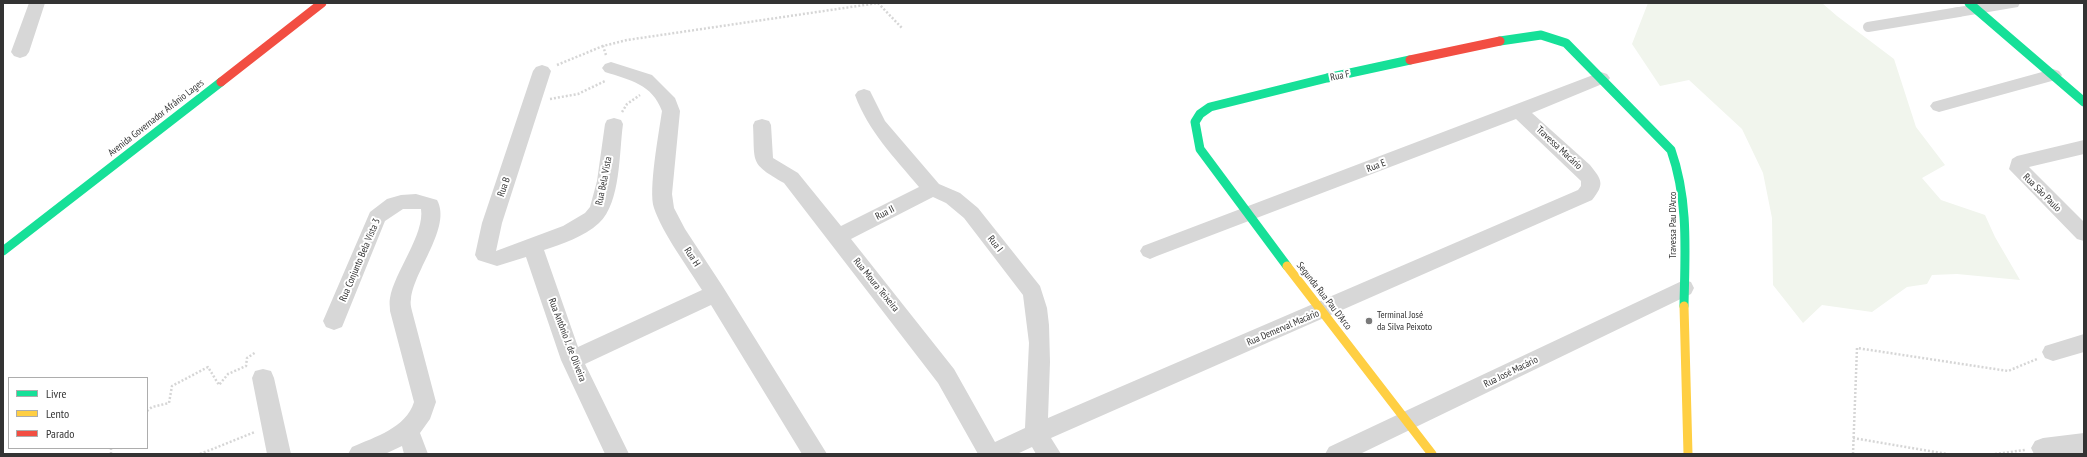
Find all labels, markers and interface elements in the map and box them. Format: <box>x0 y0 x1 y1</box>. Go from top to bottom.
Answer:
street label: Rua F <box>1329 68 1351 84</box>
street label: Avenida Governador Afrânio Lages <box>106 77 206 159</box>
street label: Travessa Macário <box>1534 124 1584 172</box>
street label: Rua Bela Vista <box>593 156 615 206</box>
street label: Rua E <box>1365 157 1387 175</box>
street label: Rua São Paulo <box>2020 171 2064 215</box>
street label: Rua B <box>495 176 513 198</box>
street label: Travessa Pau D'Arco <box>1667 192 1679 258</box>
street label: Rua II <box>873 203 897 223</box>
street label: Rua Conjunto Bela Vista 3 <box>337 217 383 303</box>
street label: Rua I <box>985 233 1005 255</box>
street label: Rua H <box>681 245 703 269</box>
street label: Rua Moura Teixeira <box>851 256 901 314</box>
street label: Segunda Rua Pau D'Arco <box>1294 260 1354 332</box>
street label: Rua Antônio J. de Oliveira <box>546 297 588 383</box>
street label: Rua Demerval Macário <box>1245 307 1321 349</box>
place label: Terminal José da Silva Peixoto <box>1377 309 1432 332</box>
marker: Terminal José da Silva Peixoto <box>1364 316 1374 326</box>
street label: Rua José Macário <box>1482 354 1540 390</box>
legend <box>8 377 148 449</box>
text: Livre <box>46 386 66 401</box>
text: Lento <box>46 406 69 421</box>
text: Parado <box>46 426 74 441</box>

